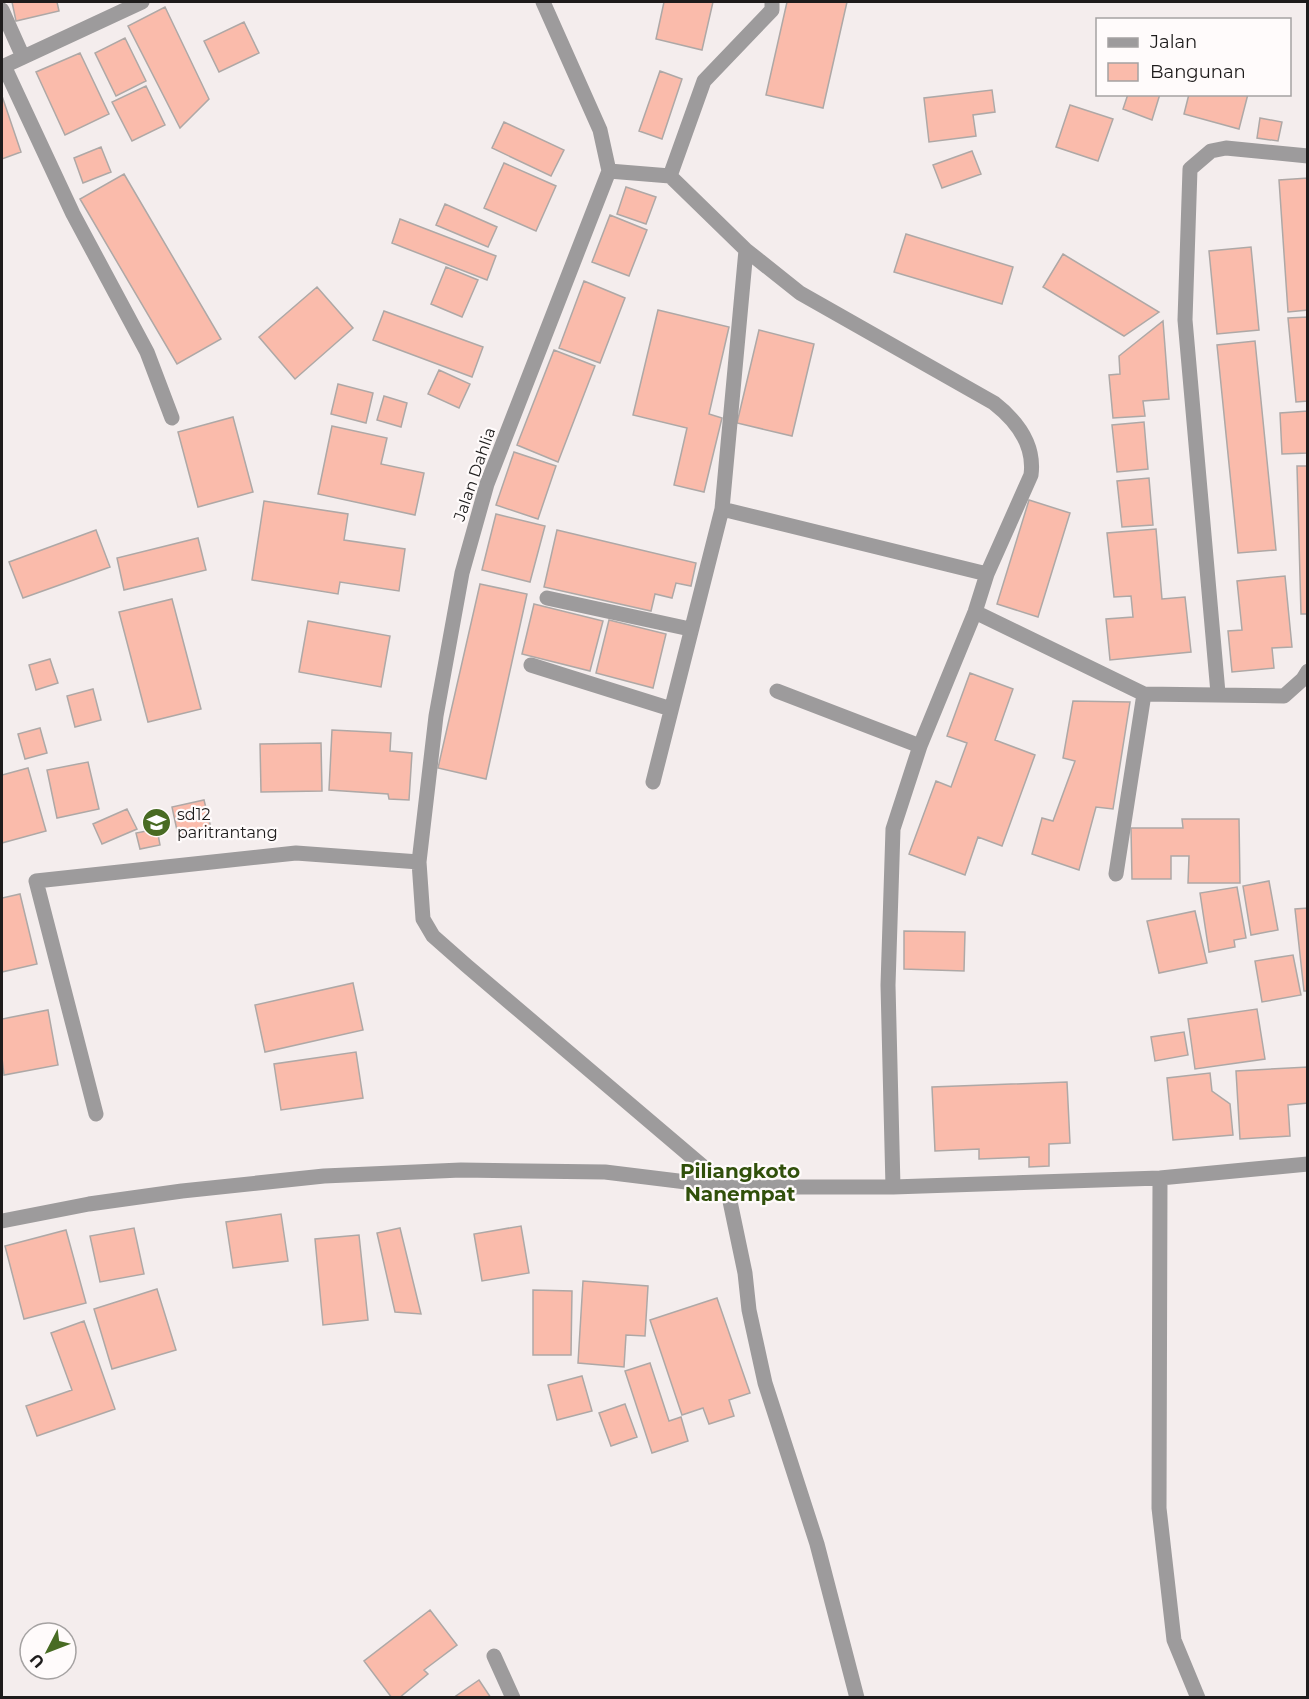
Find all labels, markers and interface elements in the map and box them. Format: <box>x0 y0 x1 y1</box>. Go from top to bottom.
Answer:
legend <box>1096 18 1291 96</box>
text: Jalan <box>1149 31 1197 53</box>
text: Bangunan <box>1150 61 1246 83</box>
street label: Jalan Dahlia <box>449 425 499 524</box>
place label: sd12 paritrantang <box>177 805 278 842</box>
school or university icon: sd12 paritrantang <box>140 807 172 839</box>
district label: Piliangkoto Nanempat <box>680 1159 800 1206</box>
north arrow <box>18 1621 78 1681</box>
text: U <box>26 1650 49 1672</box>

